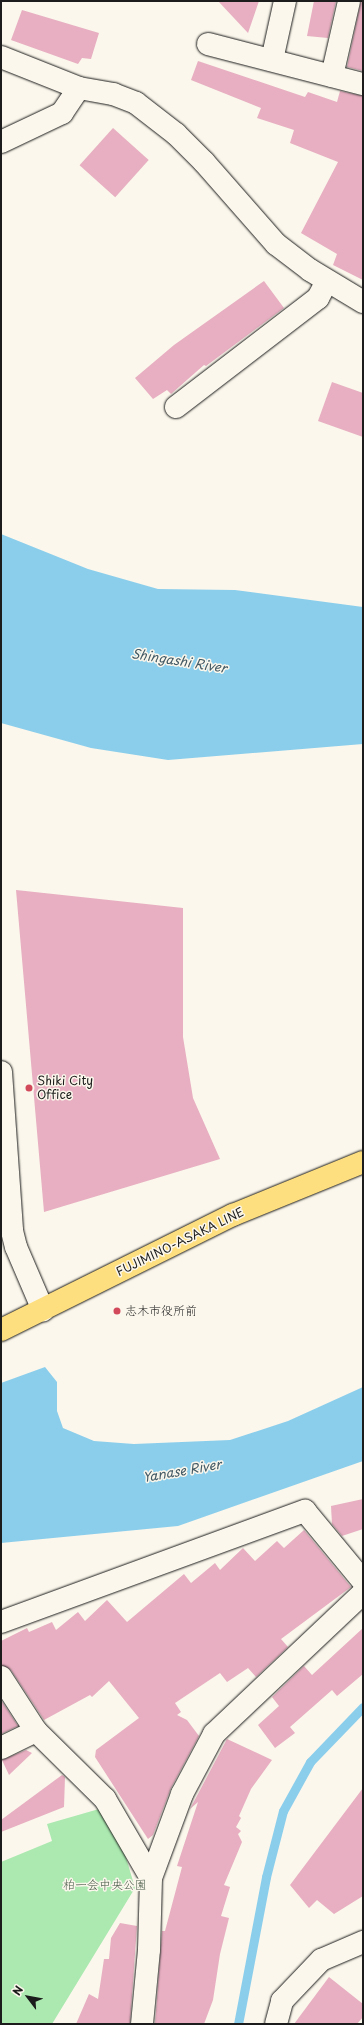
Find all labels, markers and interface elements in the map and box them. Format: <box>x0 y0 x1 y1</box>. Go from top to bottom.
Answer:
water label: Shingashi River <box>130 646 228 676</box>
place label: Shiki City Office <box>37 1074 94 1102</box>
marker: Shiki City Office <box>24 1083 34 1093</box>
street label: FUJIMINO-ASAKA LINE <box>114 1205 246 1279</box>
place label: 志木市役所前 <box>125 1304 197 1318</box>
marker: 志木市役所前 <box>112 1306 122 1316</box>
water label: Yanase River <box>141 1456 223 1486</box>
park label: 柏一会中央公園 <box>63 1878 147 1892</box>
north arrow <box>8 1977 48 2017</box>
text: N <box>8 1982 27 1999</box>

